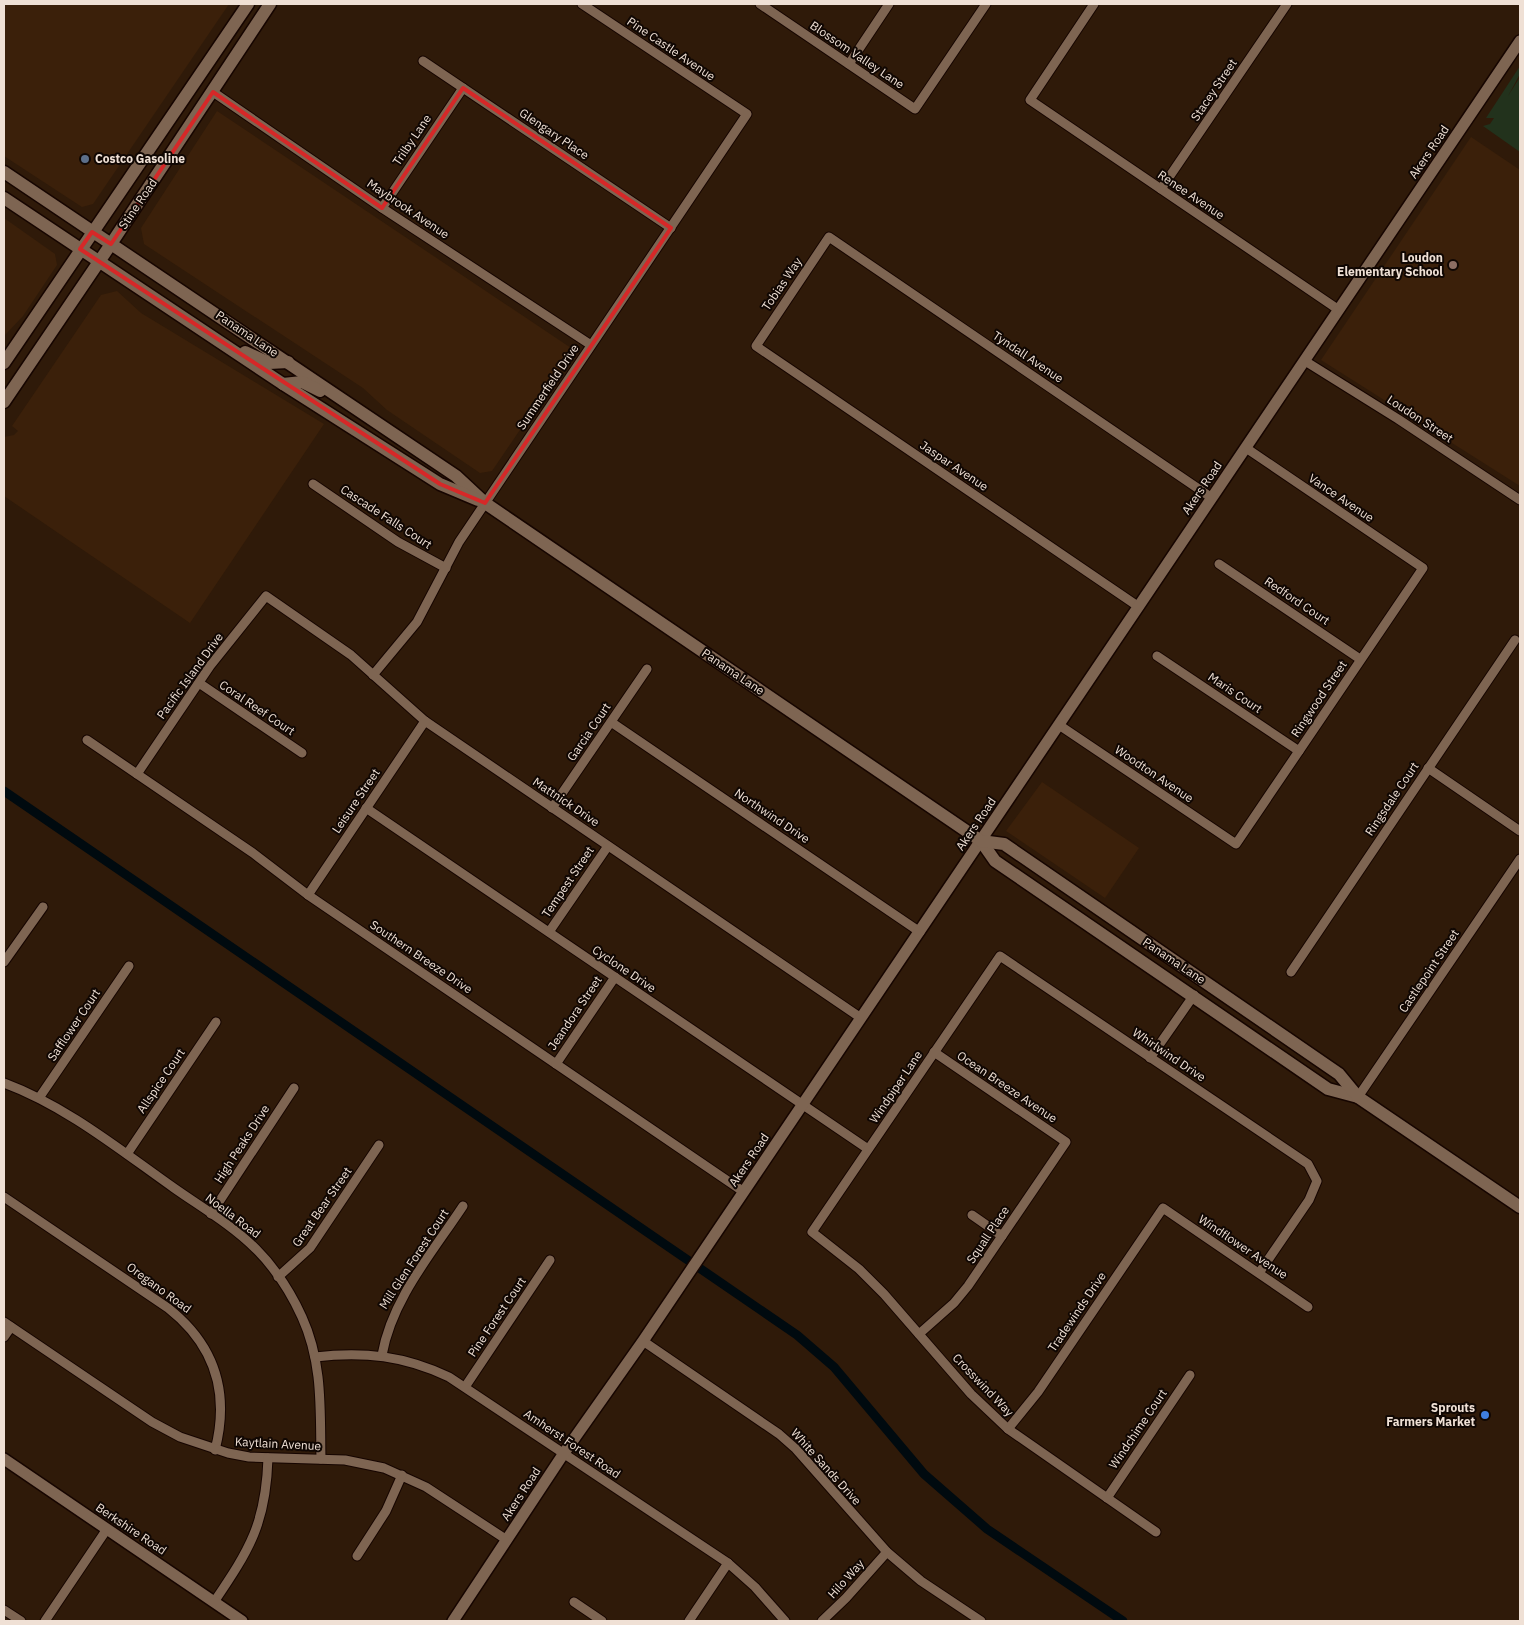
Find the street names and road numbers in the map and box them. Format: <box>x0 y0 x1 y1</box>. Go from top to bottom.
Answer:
street label: Pine Castle Avenue <box>624 14 719 84</box>
street label: Blossom Valley Lane <box>807 17 908 92</box>
street label: Stacey Street <box>1187 56 1240 124</box>
street label: Glengary Place <box>517 105 592 163</box>
street label: Trilby Lane <box>389 111 434 168</box>
street label: Akers Road <box>1405 122 1452 181</box>
street label: Renee Avenue <box>1155 167 1228 223</box>
street label: Stine Road <box>115 175 160 232</box>
street label: Maybrook Avenue <box>364 176 453 242</box>
street label: Tobias Way <box>758 254 805 313</box>
street label: Panama Lane <box>213 307 282 360</box>
street label: Tyndall Avenue <box>990 327 1067 386</box>
street label: Summerfield Drive <box>513 341 582 432</box>
street label: Loudon Street <box>1384 392 1456 445</box>
street label: Jaspar Avenue <box>917 437 992 494</box>
street label: Akers Road <box>1178 458 1225 517</box>
street label: Vance Avenue <box>1306 470 1377 525</box>
street label: Cascade Falls Court <box>338 481 435 552</box>
street label: Redford Court <box>1262 573 1333 628</box>
street label: Pacific Island Drive <box>153 629 226 722</box>
street label: Panama Lane <box>699 645 768 698</box>
street label: Ringwood Street <box>1287 658 1350 740</box>
street label: Maris Court <box>1205 669 1265 716</box>
street label: Coral Reef Court <box>217 677 298 738</box>
street label: Garcia Court <box>564 700 614 764</box>
street label: Woodton Avenue <box>1112 742 1197 806</box>
street label: Ringsdale Court <box>1361 759 1422 838</box>
street label: Leisure Street <box>328 766 383 836</box>
street label: Mattnick Drive <box>530 774 603 830</box>
street label: Northwind Drive <box>732 785 813 846</box>
street label: Akers Road <box>952 794 999 853</box>
street label: Tempest Street <box>538 843 597 920</box>
street label: Southern Breeze Drive <box>367 917 476 997</box>
street label: Castlepoint Street <box>1395 926 1462 1015</box>
street label: Panama Lane <box>1140 934 1209 987</box>
street label: Cyclone Drive <box>590 942 659 996</box>
street label: Jeandora Street <box>544 973 605 1053</box>
street label: Safflower Court <box>44 986 103 1064</box>
street label: Whirlwind Drive <box>1130 1025 1209 1085</box>
street label: Allspice Court <box>133 1045 188 1116</box>
street label: Windpiper Lane <box>866 1047 926 1126</box>
street label: Ocean Breeze Avenue <box>954 1048 1060 1126</box>
street label: High Peaks Drive <box>211 1101 273 1186</box>
street label: Akers Road <box>725 1130 772 1189</box>
street label: Great Bear Street <box>289 1164 355 1249</box>
street label: Noella Road <box>203 1190 264 1241</box>
street label: Squall Place <box>963 1203 1012 1266</box>
street label: Mill Glen Forest Court <box>376 1206 452 1312</box>
street label: Windflower Avenue <box>1196 1211 1291 1282</box>
street label: Oregano Road <box>124 1259 194 1316</box>
street label: Tradewinds Drive <box>1044 1269 1109 1355</box>
street label: Pine Forest Court <box>464 1274 529 1359</box>
street label: Crosswind Way <box>950 1350 1017 1419</box>
street label: Windchime Court <box>1105 1386 1170 1471</box>
street label: Amherst Forest Road <box>521 1406 623 1481</box>
street label: White Sands Drive <box>788 1425 865 1508</box>
street label: Kaytlain Avenue <box>235 1434 322 1453</box>
street label: Akers Road <box>498 1464 544 1523</box>
street label: Berkshire Road <box>93 1499 169 1558</box>
street label: Hilo Way <box>824 1556 867 1601</box>

